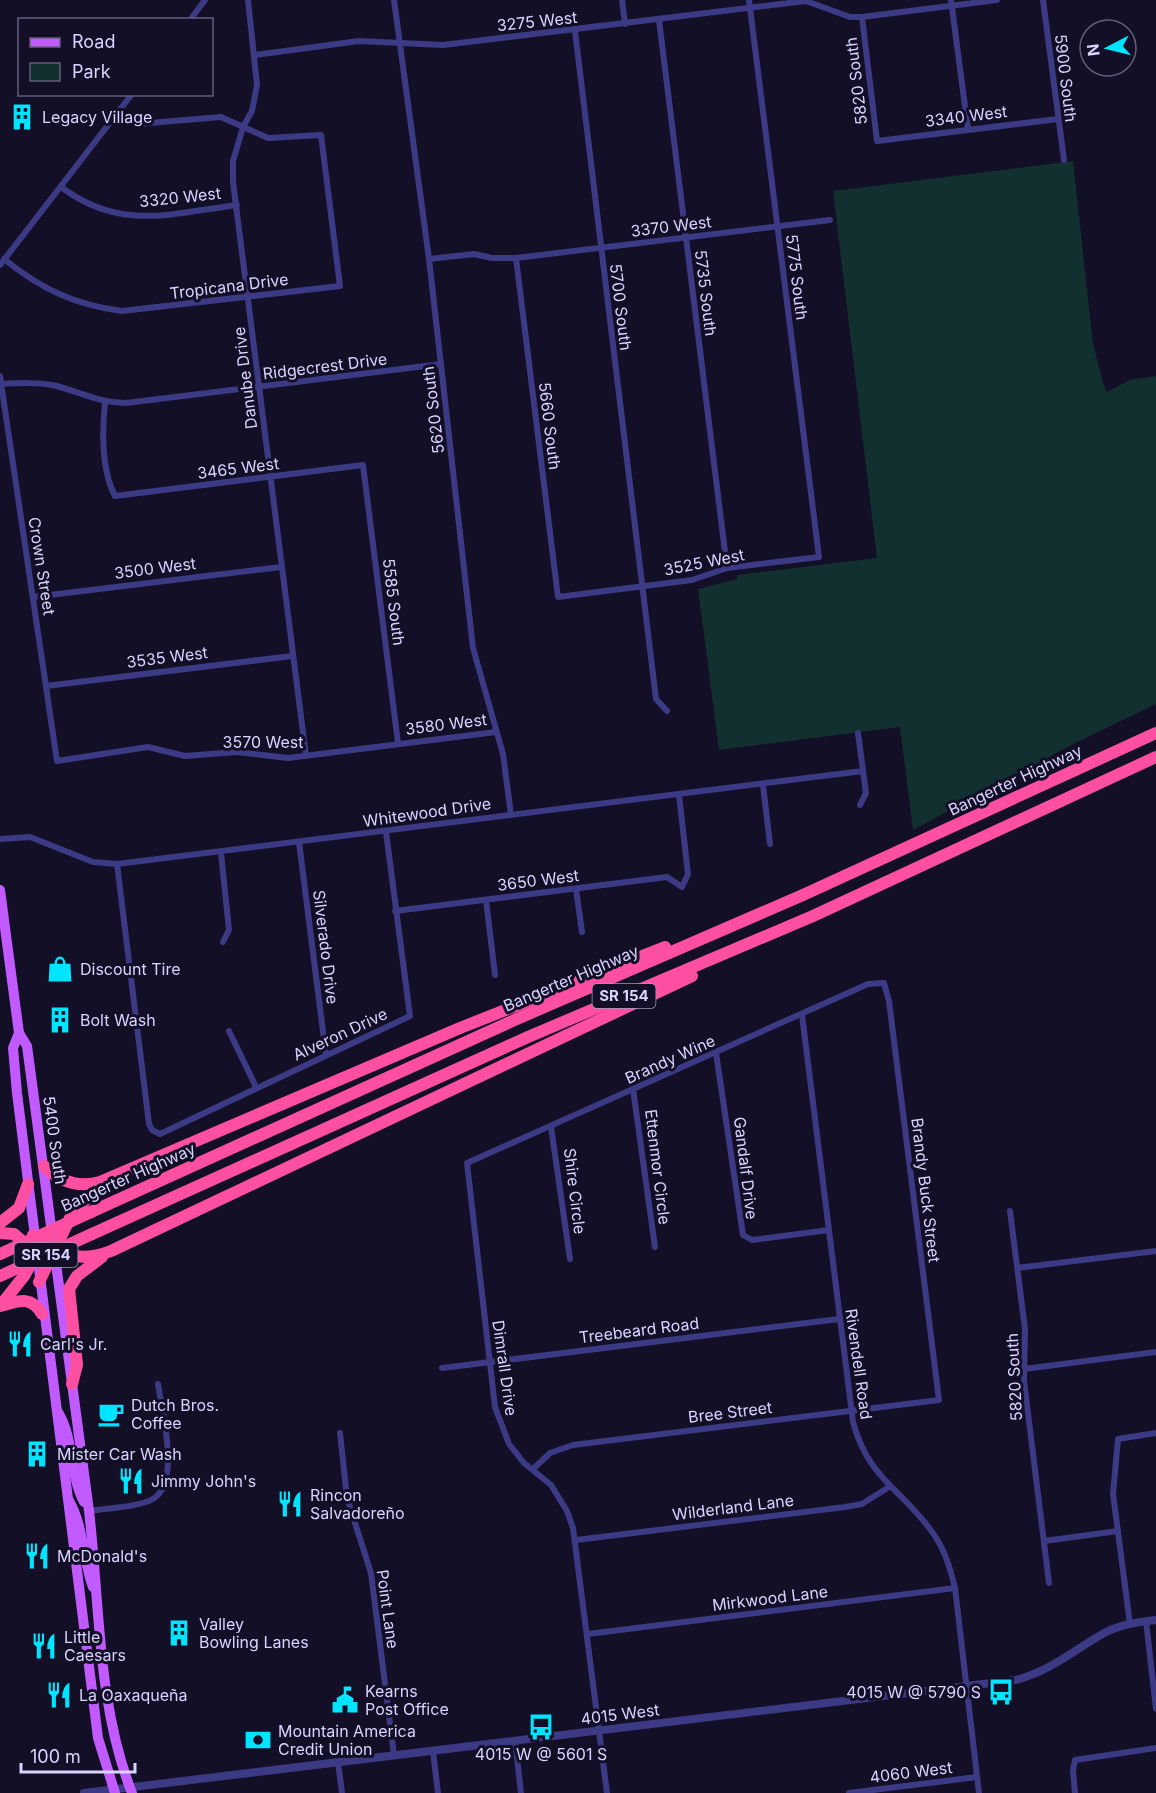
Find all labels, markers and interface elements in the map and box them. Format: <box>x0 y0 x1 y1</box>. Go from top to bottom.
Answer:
street label: 3275 West <box>496 7 578 35</box>
legend <box>18 18 213 96</box>
north arrow <box>1078 18 1138 78</box>
text: Road <box>72 31 115 52</box>
street label: 5900 South <box>1051 33 1081 123</box>
street label: 5820 South <box>841 36 871 126</box>
text: N <box>1082 43 1104 57</box>
text: Park <box>72 61 111 82</box>
street label: 3340 West <box>924 101 1008 131</box>
building icon: Legacy Village <box>7 102 37 132</box>
place label: Legacy Village <box>42 107 152 127</box>
street label: 3320 West <box>138 183 222 211</box>
street label: 3370 West <box>630 211 712 241</box>
street label: 5775 South <box>782 233 812 321</box>
street label: 5735 South <box>691 249 721 337</box>
street label: 5700 South <box>606 262 636 352</box>
street label: Tropicana Drive <box>169 269 289 303</box>
street label: Danube Drive <box>229 326 261 430</box>
street label: Ridgecrest Drive <box>262 348 388 384</box>
street label: 5620 South <box>418 365 448 455</box>
street label: 5660 South <box>535 381 565 471</box>
street label: 3465 West <box>196 453 280 483</box>
street label: Crown Street <box>24 516 60 616</box>
street label: 3525 West <box>662 544 746 580</box>
street label: 3500 West <box>113 553 197 583</box>
street label: 5585 South <box>379 557 409 647</box>
street label: 3535 West <box>125 642 209 672</box>
street label: 3580 West <box>404 709 488 739</box>
street label: 3570 West <box>223 732 303 752</box>
street label: Bangerter Highway <box>945 740 1085 820</box>
street label: Whitewood Drive <box>362 793 492 831</box>
street label: 3650 West <box>496 865 580 895</box>
street label: Silverado Drive <box>309 889 343 1005</box>
street label: Bangerter Highway <box>500 940 642 1016</box>
shop icon: Discount Tire <box>45 954 75 984</box>
place label: Discount Tire <box>80 959 181 979</box>
road number: SR 154 <box>592 984 656 1008</box>
street label: Alveron Drive <box>290 1003 390 1065</box>
building icon: Bolt Wash <box>45 1005 75 1035</box>
place label: Bolt Wash <box>80 1010 156 1030</box>
street label: Brandy Wine <box>622 1030 718 1088</box>
street label: 5400 South <box>39 1095 71 1185</box>
street label: Ettenmor Circle <box>641 1108 675 1226</box>
street label: Gandalf Drive <box>730 1116 762 1220</box>
street label: Brandy Buck Street <box>907 1116 945 1264</box>
street label: Bangerter Highway <box>58 1138 198 1216</box>
street label: Shire Circle <box>560 1147 590 1235</box>
road number: SR 154 <box>15 1243 78 1267</box>
street label: Rivendell Road <box>841 1307 877 1421</box>
street label: Treebeard Road <box>578 1313 700 1347</box>
street label: Dimrall Drive <box>488 1319 522 1417</box>
restaurant icon: Carl's Jr. <box>5 1329 35 1359</box>
street label: 5820 South <box>1002 1333 1026 1421</box>
place label: Carl's Jr. <box>40 1334 107 1354</box>
place label: Dutch Bros. Coffee <box>131 1395 219 1433</box>
street label: Bree Street <box>687 1397 773 1427</box>
cafe icon: Dutch Bros. Coffee <box>96 1399 126 1429</box>
building icon: Mister Car Wash <box>22 1439 52 1469</box>
place label: Mister Car Wash <box>57 1444 182 1464</box>
restaurant icon: Jimmy John's <box>116 1466 146 1496</box>
place label: Jimmy John's <box>151 1471 256 1491</box>
place label: Rincon Salvadoreño <box>310 1485 405 1523</box>
restaurant icon: Rincon Salvadoreño <box>275 1489 305 1519</box>
street label: Wilderland Lane <box>671 1490 795 1524</box>
restaurant icon: McDonald's <box>22 1541 52 1571</box>
place label: McDonald's <box>57 1546 147 1566</box>
street label: Point Lane <box>373 1568 403 1650</box>
street label: Mirkwood Lane <box>711 1581 829 1615</box>
place label: Valley Bowling Lanes <box>199 1614 309 1652</box>
building icon: Valley Bowling Lanes <box>164 1618 194 1648</box>
place label: Little Caesars <box>64 1627 126 1665</box>
restaurant icon: Little Caesars <box>29 1631 59 1661</box>
bus stop icon: 4015 W @ 5790 S <box>986 1677 1016 1707</box>
restaurant icon: La Oaxaqueña <box>44 1680 74 1710</box>
place label: Kearns Post Office <box>365 1681 449 1719</box>
place label: 4015 W @ 5790 S <box>846 1682 981 1702</box>
place label: La Oaxaqueña <box>79 1685 188 1705</box>
public building icon: Kearns Post Office <box>330 1685 360 1715</box>
street label: 4015 West <box>580 1699 660 1729</box>
bus stop icon: 4015 W @ 5601 S <box>526 1712 556 1742</box>
place label: Mountain America Credit Union <box>278 1721 416 1759</box>
bank icon: Mountain America Credit Union <box>243 1725 273 1755</box>
scale bar <box>21 1736 135 1774</box>
place label: 4015 W @ 5601 S <box>475 1744 607 1764</box>
text: 100 m <box>30 1746 81 1767</box>
street label: 4060 West <box>869 1757 953 1787</box>

